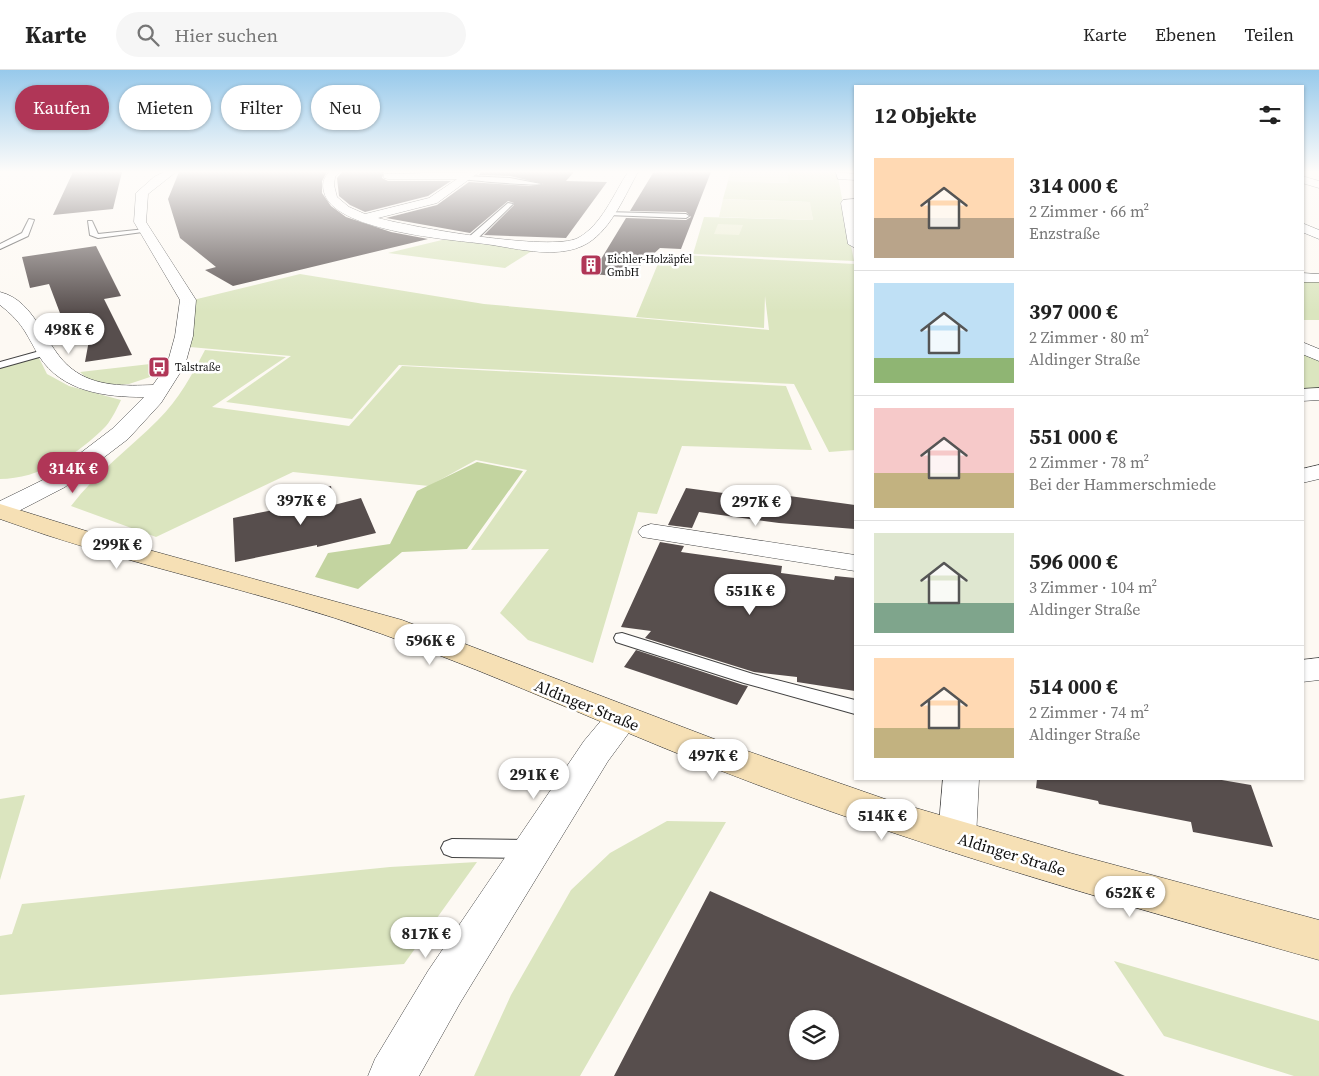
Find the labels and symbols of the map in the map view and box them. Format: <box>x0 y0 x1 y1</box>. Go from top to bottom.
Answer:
place label: Eichler-Holzäpfel GmbH <box>607 252 692 280</box>
building icon: Eichler-Holzäpfel GmbH <box>579 253 603 277</box>
pin: 498K € <box>28 312 110 355</box>
bus stop icon: Talstraße <box>147 355 171 379</box>
place label: Talstraße <box>175 360 221 375</box>
pin: 314K € <box>32 452 114 494</box>
pin: 397K € <box>260 484 342 526</box>
pin: 297K € <box>715 484 797 527</box>
pin: 299K € <box>76 528 158 570</box>
pin: 551K € <box>709 574 791 616</box>
pin: 596K € <box>389 624 471 666</box>
street label: Aldinger Straße <box>531 674 643 736</box>
pin: 497K € <box>672 738 754 781</box>
pin: 291K € <box>493 758 575 800</box>
pin: 514K € <box>841 798 923 841</box>
street label: Aldinger Straße <box>956 827 1068 881</box>
pin: 652K € <box>1089 876 1171 918</box>
pin: 817K € <box>385 916 467 959</box>

